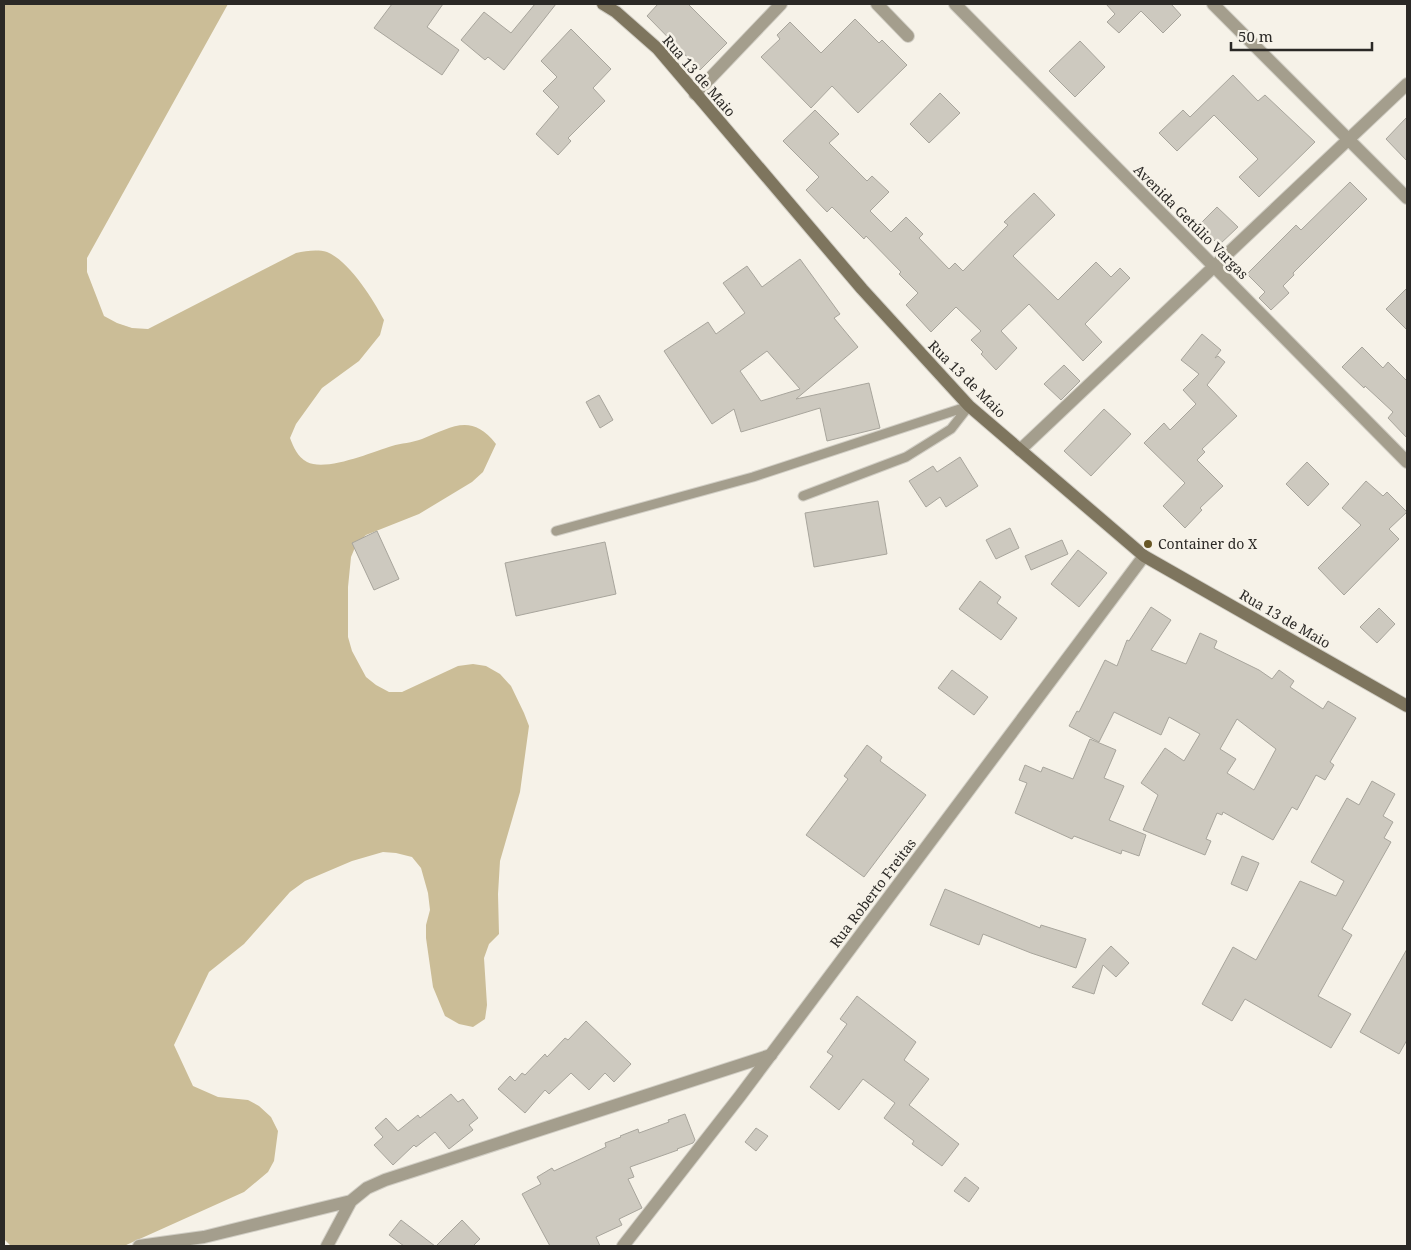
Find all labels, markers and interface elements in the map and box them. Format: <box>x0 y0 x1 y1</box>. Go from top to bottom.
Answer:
scale bar <box>1231 20 1372 52</box>
text: 50 m <box>1238 26 1273 46</box>
street label: Rua 13 de Maio <box>659 31 740 120</box>
street label: Avenida Getúlio Vargas <box>1130 160 1253 283</box>
street label: Rua 13 de Maio <box>925 336 1010 421</box>
place label: Container do X <box>1158 534 1258 553</box>
marker: Container do X <box>1142 538 1154 550</box>
street label: Rua 13 de Maio <box>1236 585 1334 652</box>
street label: Rua Roberto Freitas <box>825 834 920 951</box>

